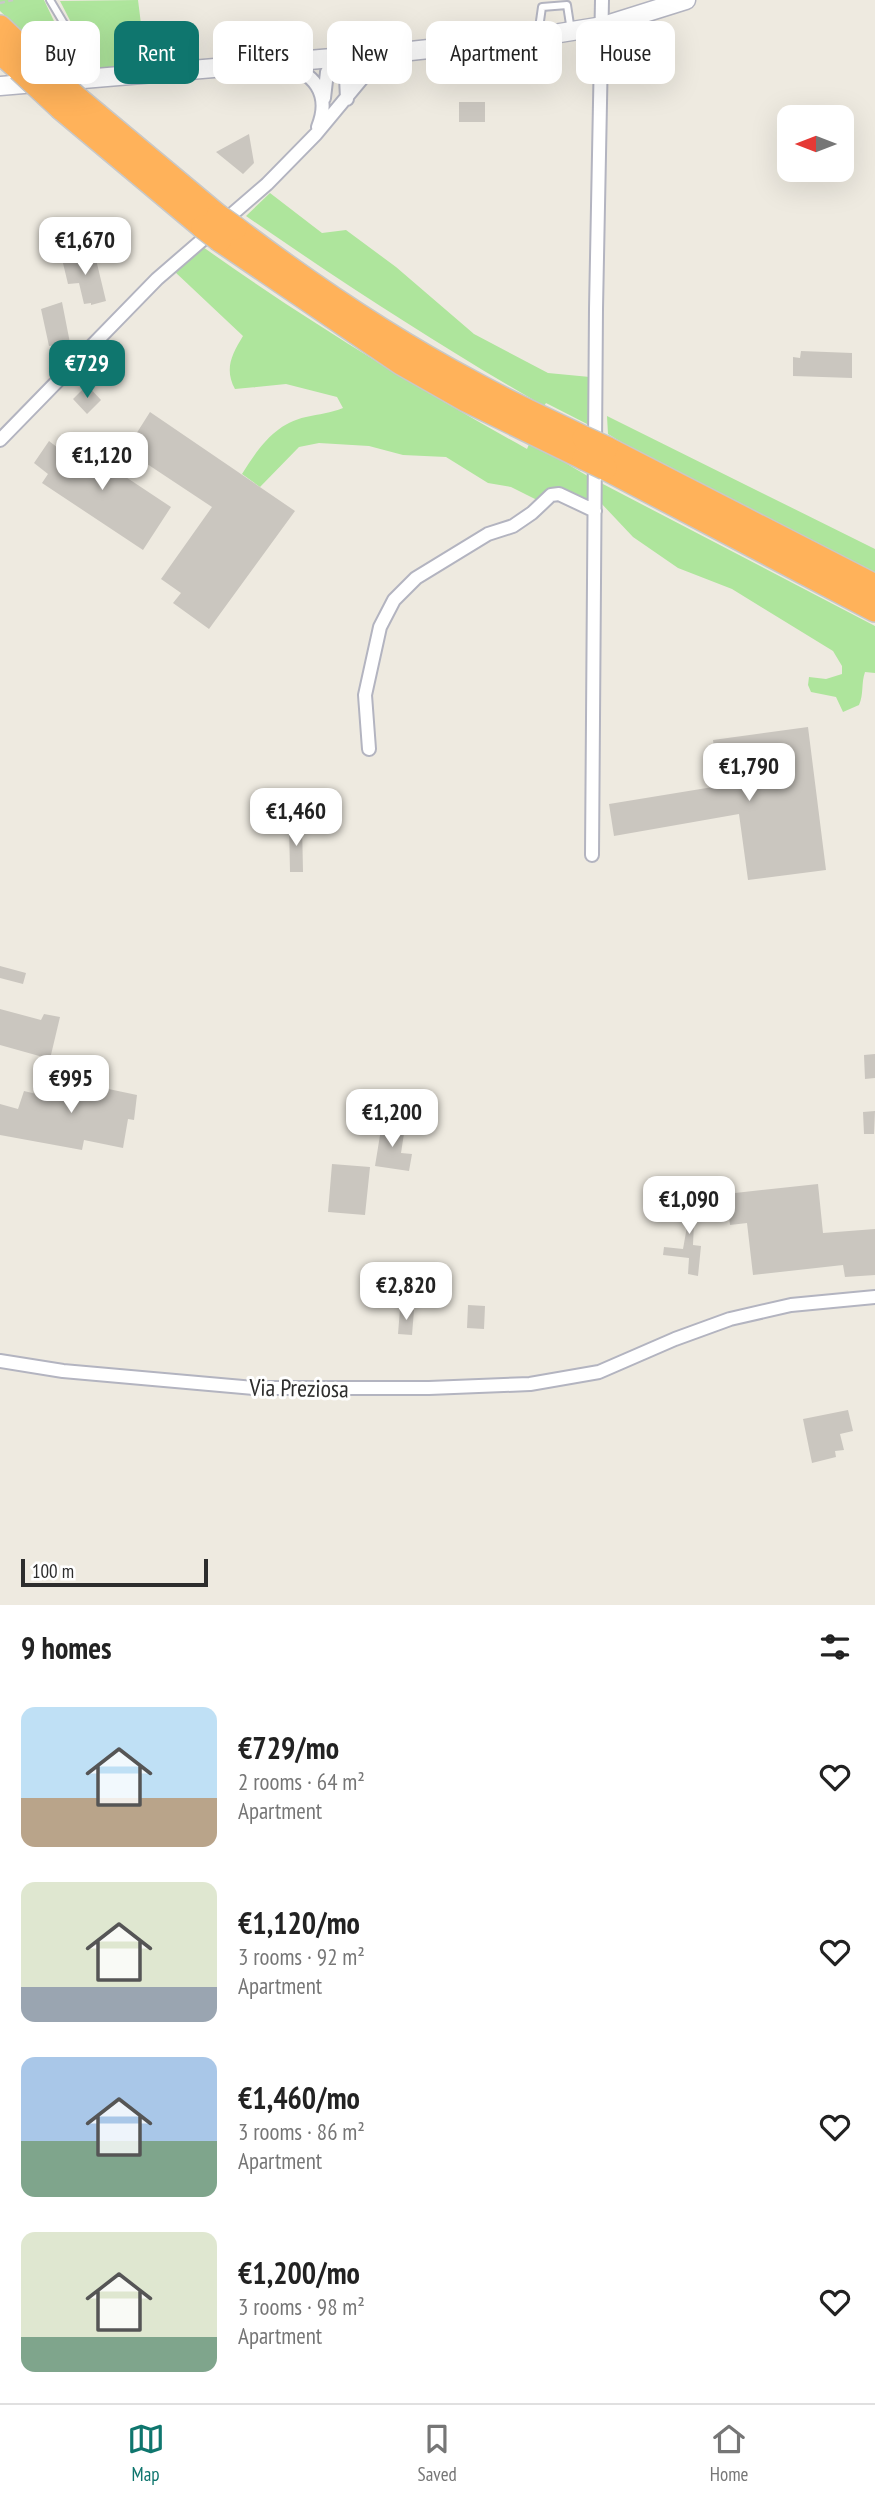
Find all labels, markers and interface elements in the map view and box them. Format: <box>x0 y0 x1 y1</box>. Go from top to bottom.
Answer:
chip: Buy <box>21 21 100 84</box>
chip: Rent <box>114 21 199 84</box>
chip: Filters <box>213 21 313 84</box>
chip: New <box>327 21 412 84</box>
chip: Apartment <box>426 21 562 84</box>
chip: House <box>576 21 675 84</box>
north arrow <box>777 105 854 182</box>
map controls <box>777 105 854 182</box>
pin: €1,670 <box>28 218 142 277</box>
text: €1,670 <box>55 225 115 254</box>
pin: €729 <box>46 340 128 400</box>
text: €729 <box>65 348 109 377</box>
pin: €1,120 <box>45 433 159 492</box>
text: €1,120 <box>72 440 132 469</box>
pin: €1,790 <box>692 744 806 803</box>
text: €1,790 <box>719 751 779 780</box>
pin: €1,460 <box>239 788 353 848</box>
text: €1,460 <box>266 796 326 825</box>
pin: €995 <box>30 1056 112 1115</box>
text: €995 <box>49 1063 93 1092</box>
pin: €1,200 <box>335 1090 449 1149</box>
text: €1,200 <box>362 1097 422 1126</box>
pin: €1,090 <box>632 1176 746 1236</box>
text: €1,090 <box>659 1184 719 1213</box>
pin: €2,820 <box>349 1262 463 1322</box>
text: €2,820 <box>376 1270 436 1299</box>
street label: Via Preziosa <box>248 1372 349 1404</box>
scale bar <box>21 1556 208 1588</box>
text: 100 m <box>32 1559 74 1583</box>
text: 9 homes <box>21 1628 112 1667</box>
icon: filters <box>816 1628 854 1666</box>
text: €729/mo <box>238 1728 339 1767</box>
icon: home <box>77 1735 161 1819</box>
icon: heart <box>816 1758 854 1796</box>
text: 2 rooms · 64 m² <box>238 1767 365 1796</box>
text: Apartment <box>238 1796 322 1825</box>
text: €1,120/mo <box>238 1903 360 1942</box>
icon: home <box>77 1910 161 1994</box>
icon: heart <box>816 1933 854 1971</box>
text: 3 rooms · 92 m² <box>238 1942 365 1971</box>
text: Apartment <box>238 1971 322 2000</box>
text: €1,460/mo <box>238 2078 360 2117</box>
icon: home <box>77 2085 161 2169</box>
icon: heart <box>816 2108 854 2146</box>
text: 3 rooms · 86 m² <box>238 2117 365 2146</box>
text: Apartment <box>238 2146 322 2175</box>
text: €1,200/mo <box>238 2253 360 2292</box>
icon: home <box>77 2260 161 2344</box>
icon: heart <box>816 2283 854 2321</box>
text: 3 rooms · 98 m² <box>238 2292 365 2321</box>
text: Apartment <box>238 2321 322 2350</box>
tab: Map <box>127 2420 165 2486</box>
tab: Saved <box>418 2420 457 2486</box>
tab: Home <box>710 2420 748 2486</box>

